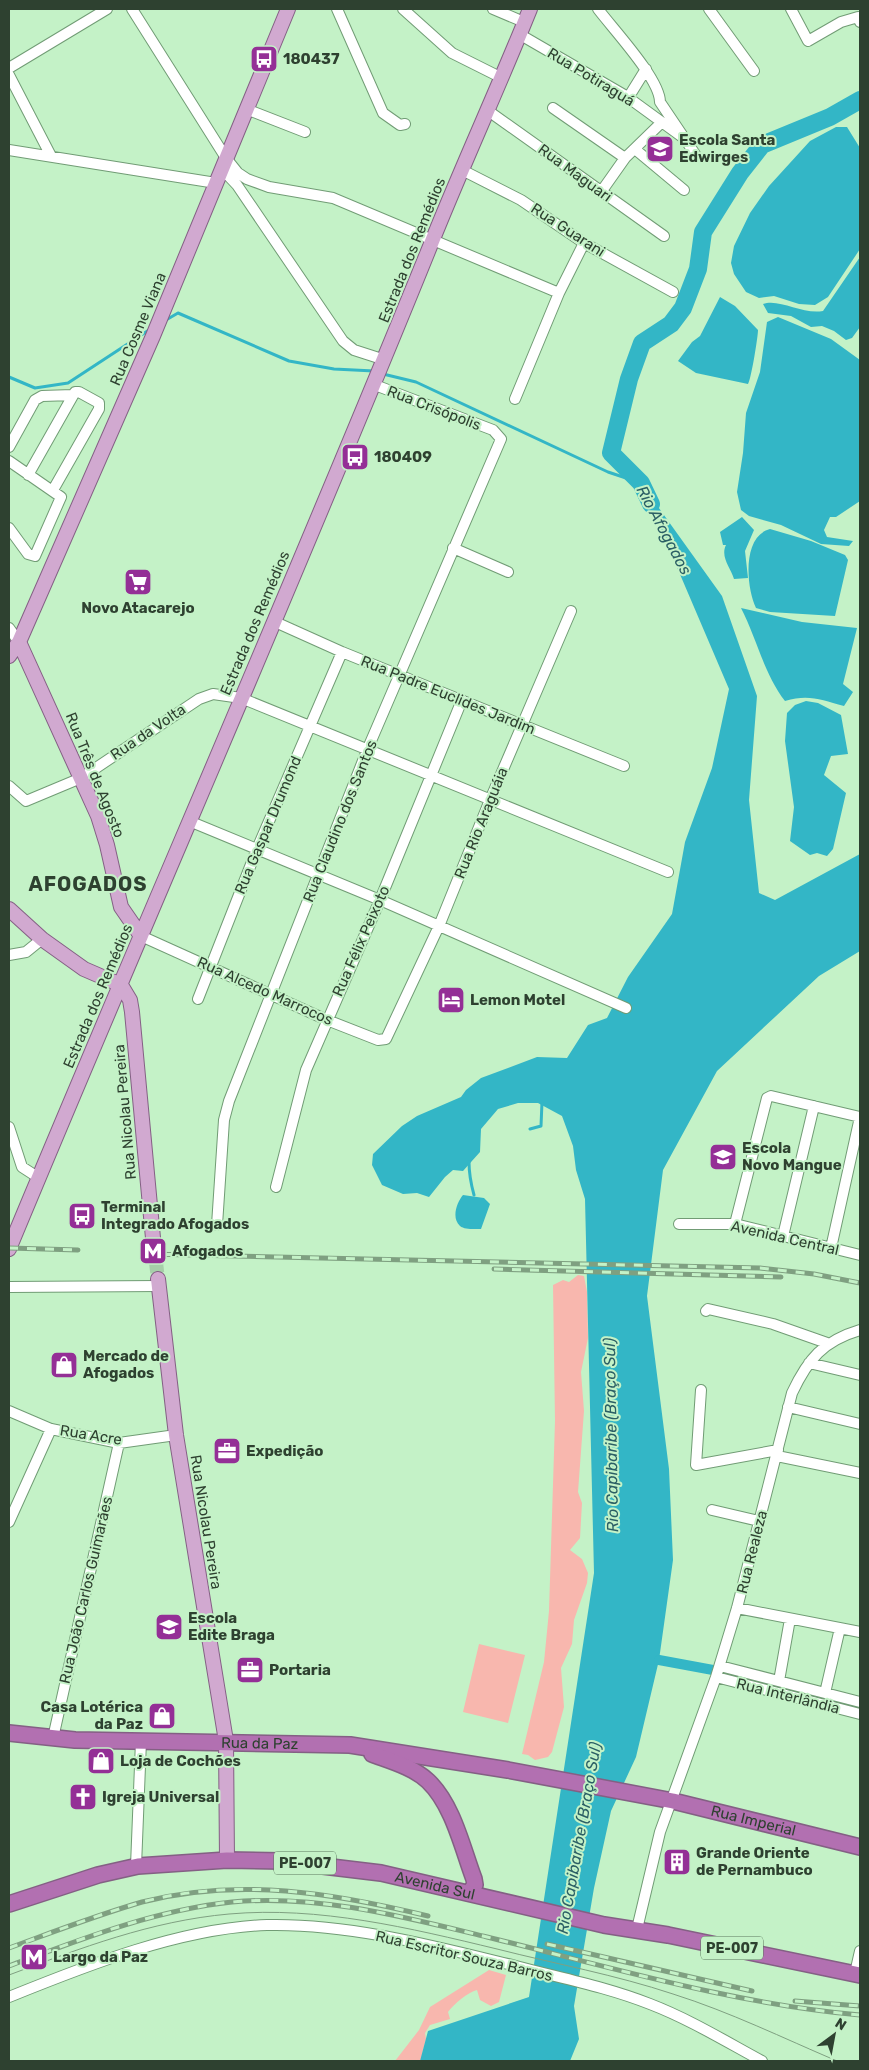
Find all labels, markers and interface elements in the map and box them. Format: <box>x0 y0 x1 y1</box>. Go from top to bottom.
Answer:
bus stop icon: 180437 <box>249 44 279 74</box>
street label: Rua Potiraguá <box>544 44 638 110</box>
place label: 180437 <box>283 50 340 68</box>
place label: Escola Santa Edwirges <box>679 131 776 166</box>
school or university icon: Escola Santa Edwirges <box>645 134 675 164</box>
street label: Rua Maguari <box>535 140 615 206</box>
street label: Estrada dos Remédios <box>375 175 449 325</box>
street label: Rua Guarani <box>527 199 609 261</box>
street label: Rua Cosme Viana <box>106 270 170 388</box>
street label: Rua Crisópolis <box>385 382 484 434</box>
bus stop icon: 180409 <box>340 442 370 472</box>
place label: 180409 <box>374 448 432 466</box>
water label: Rio Afogados <box>633 482 695 578</box>
street label: Estrada dos Remédios <box>216 548 294 698</box>
supermarket icon: Novo Atacarejo <box>123 567 153 597</box>
place label: Novo Atacarejo <box>81 599 195 617</box>
street label: Rua Padre Euclides Jardim <box>358 652 538 738</box>
street label: Rua da Volta <box>107 700 189 764</box>
street label: Rua Três de Agosto <box>62 710 128 840</box>
street label: Rua Claudino dos Santos <box>299 737 381 905</box>
street label: Rua Gaspar Drumond <box>231 753 305 897</box>
street label: Rua Rio Araguáia <box>451 765 511 881</box>
district label: AFOGADOS <box>28 872 148 896</box>
street label: Rua Félix Peixoto <box>329 883 393 999</box>
street label: Estrada dos Remédios <box>59 921 137 1071</box>
street label: Rua Alcedo Marrocos <box>194 953 336 1029</box>
hotel icon: Lemon Motel <box>436 985 466 1015</box>
place label: Lemon Motel <box>470 991 565 1009</box>
street label: Rua Nicolau Pereira <box>110 1044 140 1180</box>
place label: Escola Novo Mangue <box>742 1139 842 1174</box>
school or university icon: Escola Novo Mangue <box>708 1142 738 1172</box>
place label: Terminal Integrado Afogados <box>101 1198 249 1233</box>
bus stop icon: Terminal Integrado Afogados <box>67 1201 97 1231</box>
street label: Avenida Central <box>729 1217 841 1259</box>
metro station icon: Afogados <box>138 1236 168 1266</box>
place label: Afogados <box>172 1242 243 1260</box>
water label: Rio Capibaribe (Braço Sul) <box>600 1337 622 1532</box>
place label: Mercado de Afogados <box>83 1347 169 1382</box>
shop icon: Mercado de Afogados <box>49 1350 79 1380</box>
street label: Rua Acre <box>59 1421 123 1449</box>
office icon: Expedição <box>212 1436 242 1466</box>
place label: Expedição <box>246 1442 323 1460</box>
street label: Rua Nicolau Pereira <box>186 1454 226 1590</box>
street label: Rua João Carlos Guimarães <box>56 1494 116 1685</box>
street label: Rua Realeza <box>733 1509 771 1595</box>
place label: Escola Edite Braga <box>188 1609 275 1644</box>
school or university icon: Escola Edite Braga <box>154 1612 184 1642</box>
office icon: Portaria <box>235 1655 265 1685</box>
place label: Portaria <box>269 1661 331 1679</box>
street label: Rua Interlândia <box>735 1674 841 1718</box>
place label: Casa Lotérica da Paz <box>41 1698 143 1733</box>
shop icon: Casa Lotérica da Paz <box>147 1701 177 1731</box>
street label: Rua da Paz <box>221 1734 299 1753</box>
water label: Rio Capibaribe (Braço Sul) <box>553 1740 605 1935</box>
shop icon: Loja de Cochões <box>86 1746 116 1776</box>
place label: Loja de Cochões <box>120 1752 241 1770</box>
church icon: Igreja Universal <box>68 1782 98 1812</box>
place label: Igreja Universal <box>102 1788 219 1806</box>
street label: Rua Imperial <box>709 1802 798 1840</box>
place label: Grande Oriente de Pernambuco <box>696 1844 813 1879</box>
building icon: Grande Oriente de Pernambuco <box>662 1847 692 1877</box>
road number: PE-007 <box>274 1852 336 1875</box>
street label: Avenida Sul <box>393 1868 477 1904</box>
street label: Rua Escritor Souza Barros <box>374 1927 555 1985</box>
road number: PE-007 <box>701 1936 763 1960</box>
metro station icon: Largo da Paz <box>19 1942 49 1972</box>
place label: Largo da Paz <box>53 1948 148 1966</box>
north arrow <box>809 2010 859 2060</box>
text: N <box>832 2015 849 2034</box>

